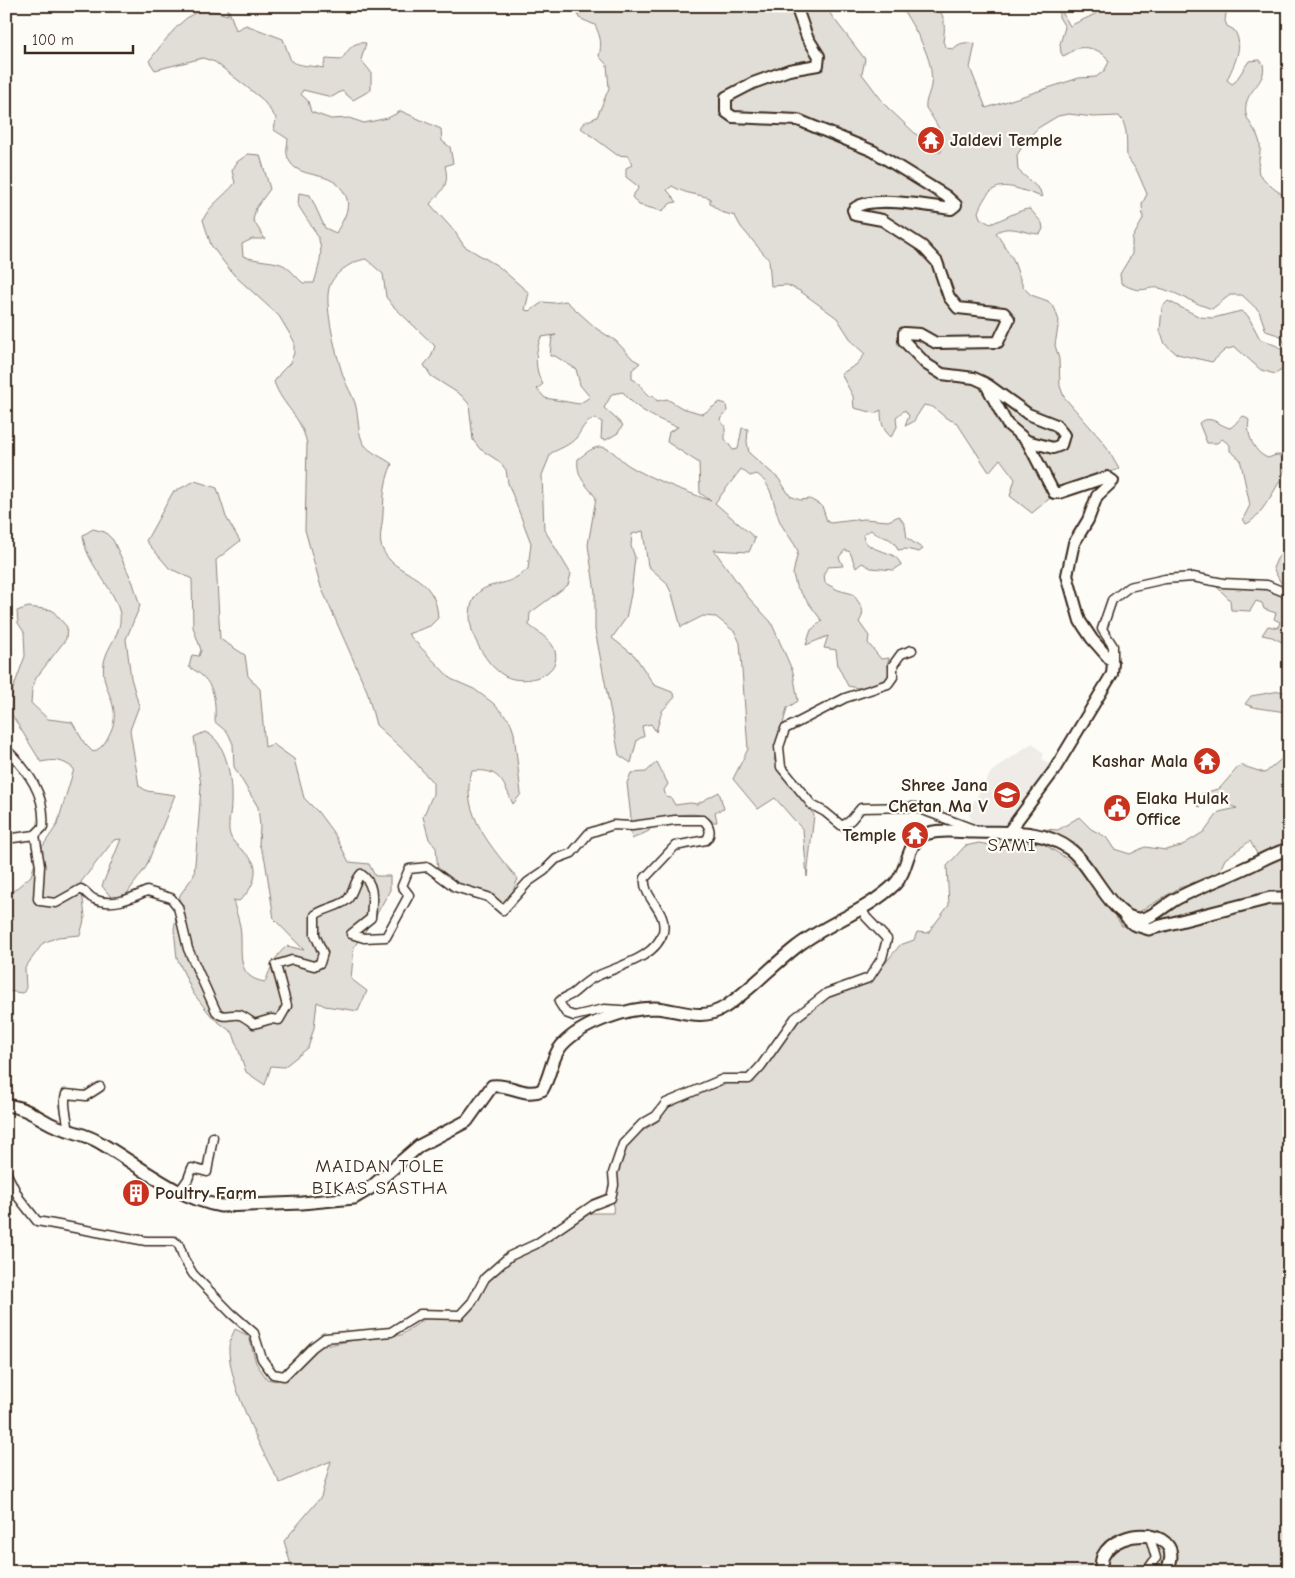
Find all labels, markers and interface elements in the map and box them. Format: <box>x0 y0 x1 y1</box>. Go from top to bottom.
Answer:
scale bar <box>25 22 132 54</box>
text: 100 m <box>32 31 74 49</box>
temple icon: Jaldevi Temple <box>916 125 946 155</box>
place label: Jaldevi Temple <box>950 130 1062 151</box>
temple icon: Kashar Mala <box>1192 746 1222 776</box>
place label: Kashar Mala <box>1092 751 1188 772</box>
place label: Shree Jana Chetan Ma V <box>888 775 988 817</box>
school or university icon: Shree Jana Chetan Ma V <box>992 780 1022 810</box>
place label: Elaka Hulak Office <box>1136 788 1229 830</box>
public building icon: Elaka Hulak Office <box>1102 793 1132 823</box>
temple icon: Temple <box>900 820 930 850</box>
place label: Temple <box>842 825 896 846</box>
district label: SAMI <box>988 834 1036 856</box>
district label: MAIDAN TOLE BIKAS SASTHA <box>312 1155 448 1199</box>
building icon: Poultry Farm <box>121 1178 151 1208</box>
place label: Poultry Farm <box>155 1183 257 1204</box>

